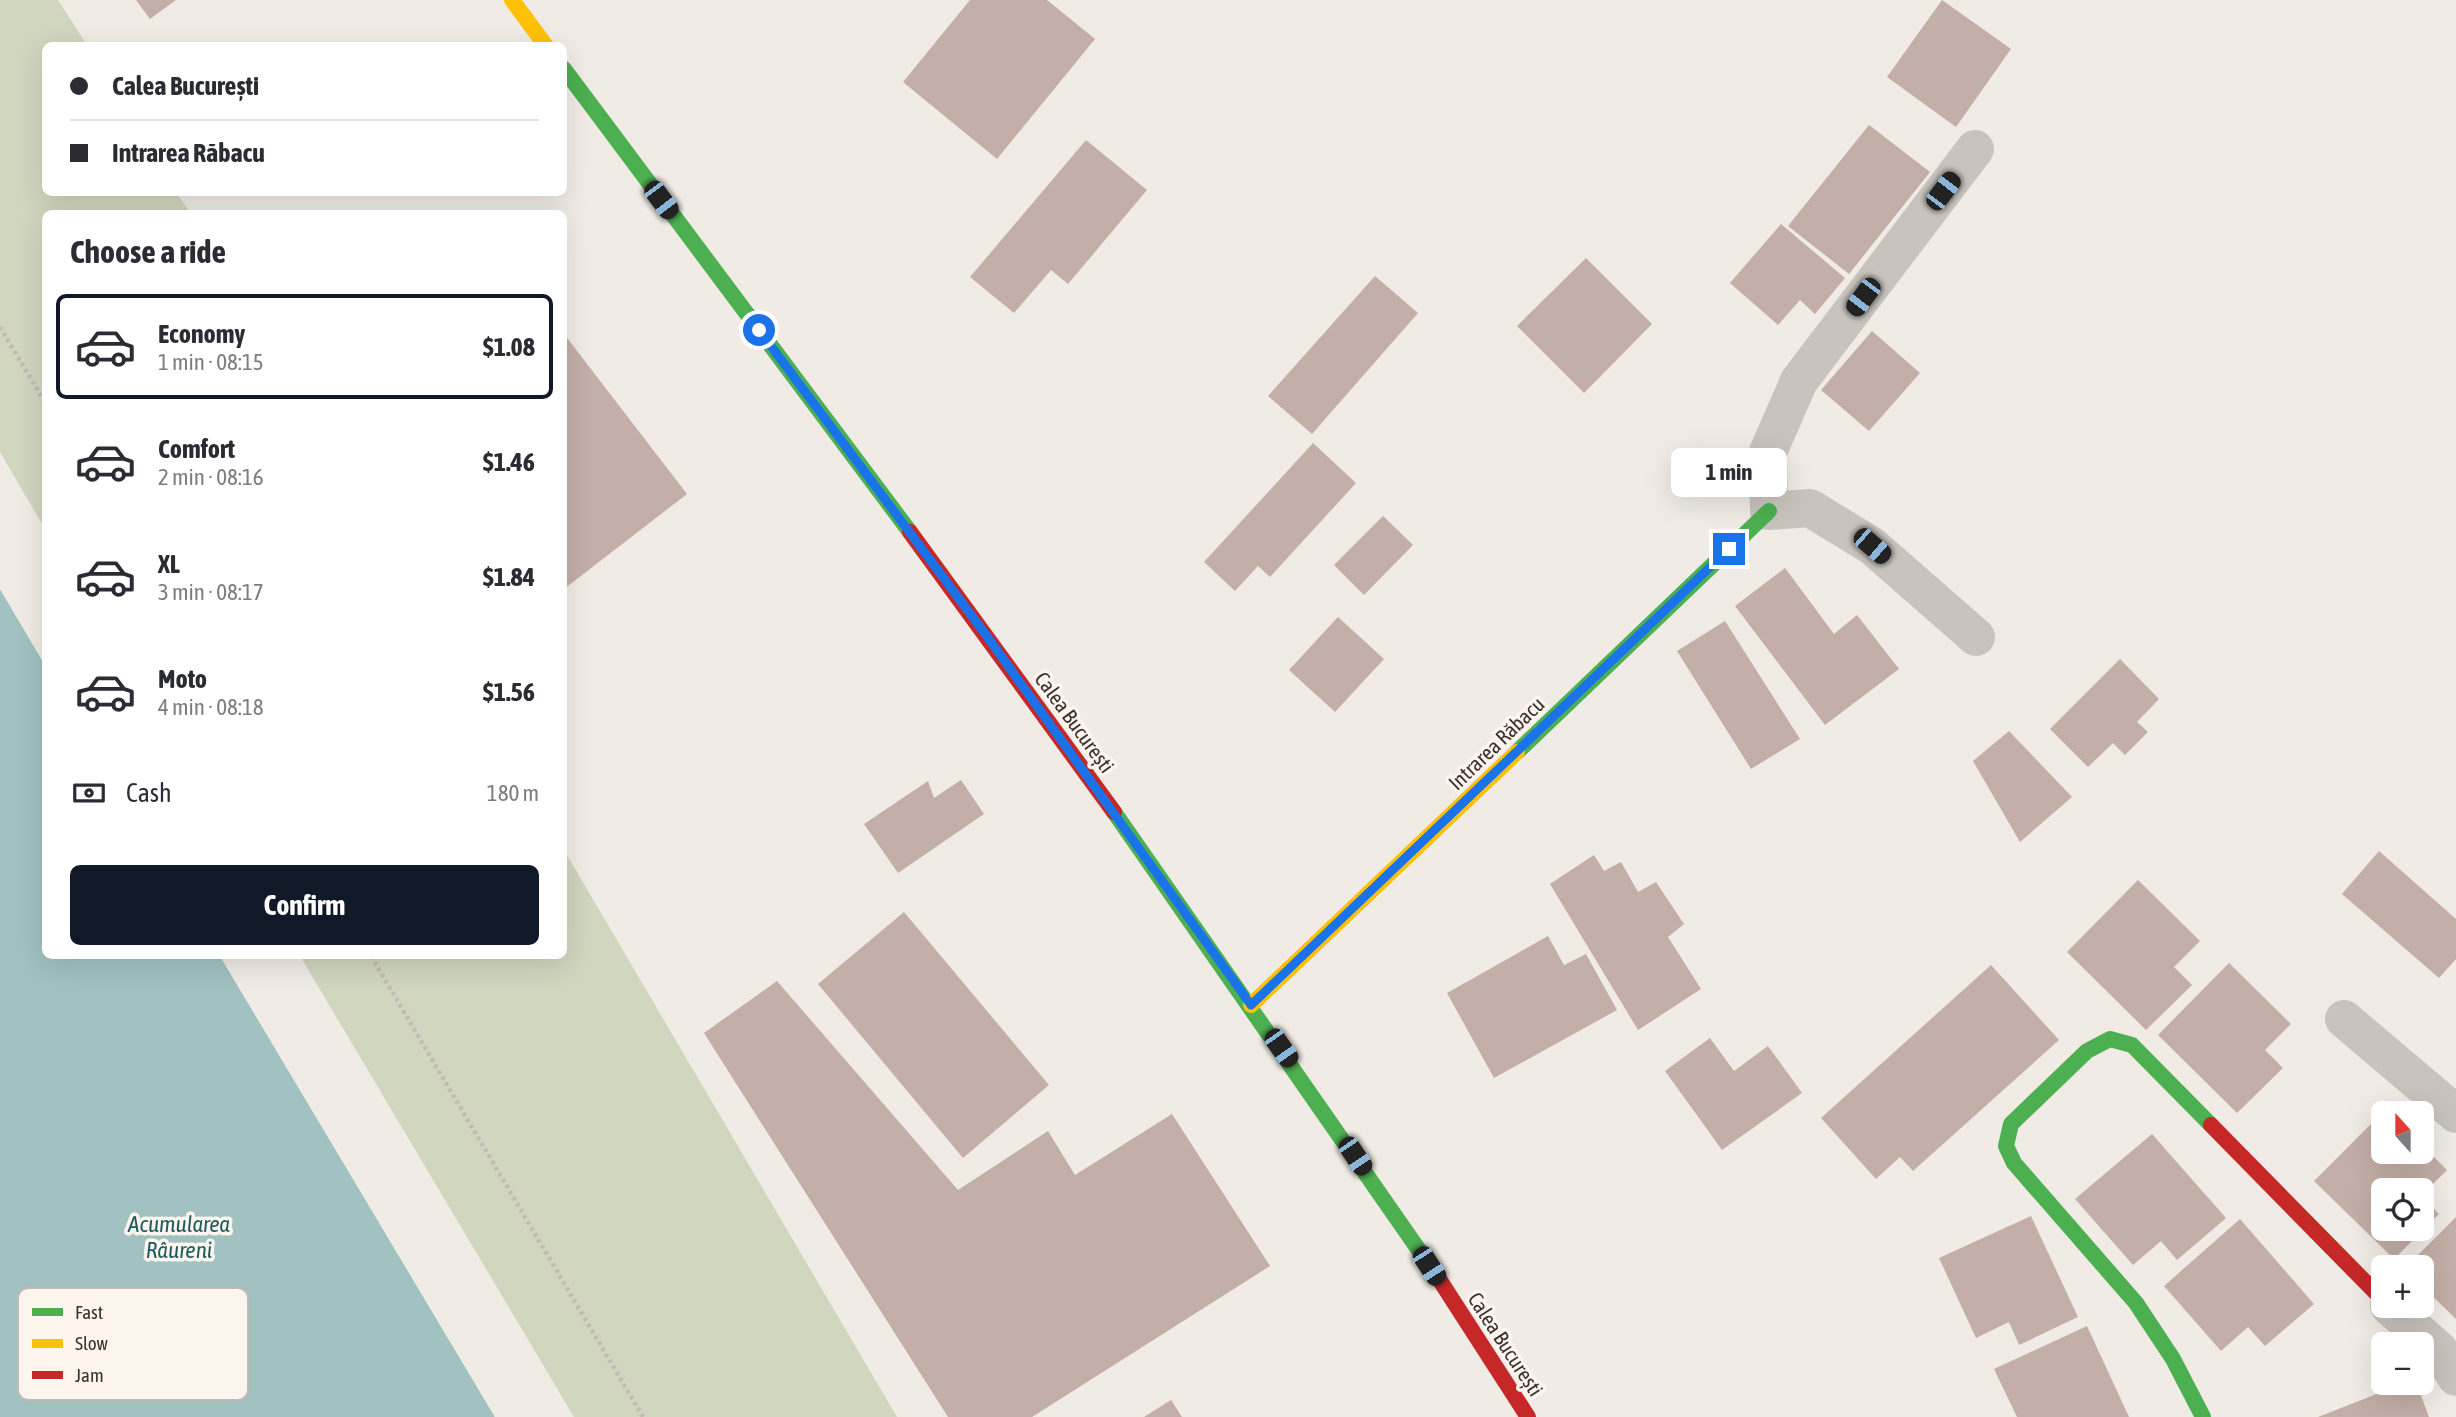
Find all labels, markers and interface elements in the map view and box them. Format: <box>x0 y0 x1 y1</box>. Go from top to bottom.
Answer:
text: Calea București <box>112 71 259 101</box>
text: Intrarea Răbacu <box>112 138 265 168</box>
car <box>1922 168 1965 214</box>
car <box>640 177 683 223</box>
text: Choose a ride <box>70 233 226 270</box>
car <box>1842 274 1885 320</box>
route start <box>743 314 775 346</box>
icon: car <box>74 315 137 378</box>
text: Economy <box>158 319 245 349</box>
text: $1.08 <box>483 332 535 362</box>
text: 1 min · 08:15 <box>158 349 264 375</box>
icon: car <box>74 430 137 493</box>
text: Comfort <box>158 434 235 464</box>
text: $1.46 <box>483 447 535 477</box>
callout: 1 min <box>1671 448 1787 496</box>
text: 1 min <box>1706 459 1752 485</box>
text: 2 min · 08:16 <box>158 464 264 490</box>
car <box>1850 524 1895 568</box>
route end <box>1713 533 1745 565</box>
icon: car <box>74 545 137 608</box>
text: XL <box>158 549 180 579</box>
text: $1.84 <box>483 562 535 592</box>
text: 3 min · 08:17 <box>158 579 264 605</box>
icon: car <box>74 660 137 723</box>
text: Moto <box>158 664 207 694</box>
street label: Calea București <box>1030 667 1120 777</box>
text: $1.56 <box>483 677 535 707</box>
street label: Intrarea Răbacu <box>1443 692 1549 794</box>
text: 4 min · 08:18 <box>158 694 264 720</box>
icon: cash <box>70 774 108 812</box>
text: Cash <box>126 778 172 808</box>
text: 180 m <box>487 780 539 806</box>
button: Confirm <box>70 865 539 945</box>
car <box>1261 1025 1302 1071</box>
north arrow <box>2371 1101 2434 1164</box>
map controls <box>2371 1101 2434 1395</box>
car <box>1335 1133 1376 1179</box>
button: locate <box>2371 1178 2434 1241</box>
water label: Acumularea Râureni <box>127 1211 230 1263</box>
car <box>1409 1243 1450 1289</box>
button: + <box>2371 1255 2434 1318</box>
legend <box>18 1288 248 1400</box>
street label: Calea București <box>1464 1288 1548 1400</box>
text: Fast <box>75 1301 103 1323</box>
text: Slow <box>75 1332 109 1354</box>
button: − <box>2371 1332 2434 1395</box>
text: Jam <box>75 1364 104 1386</box>

